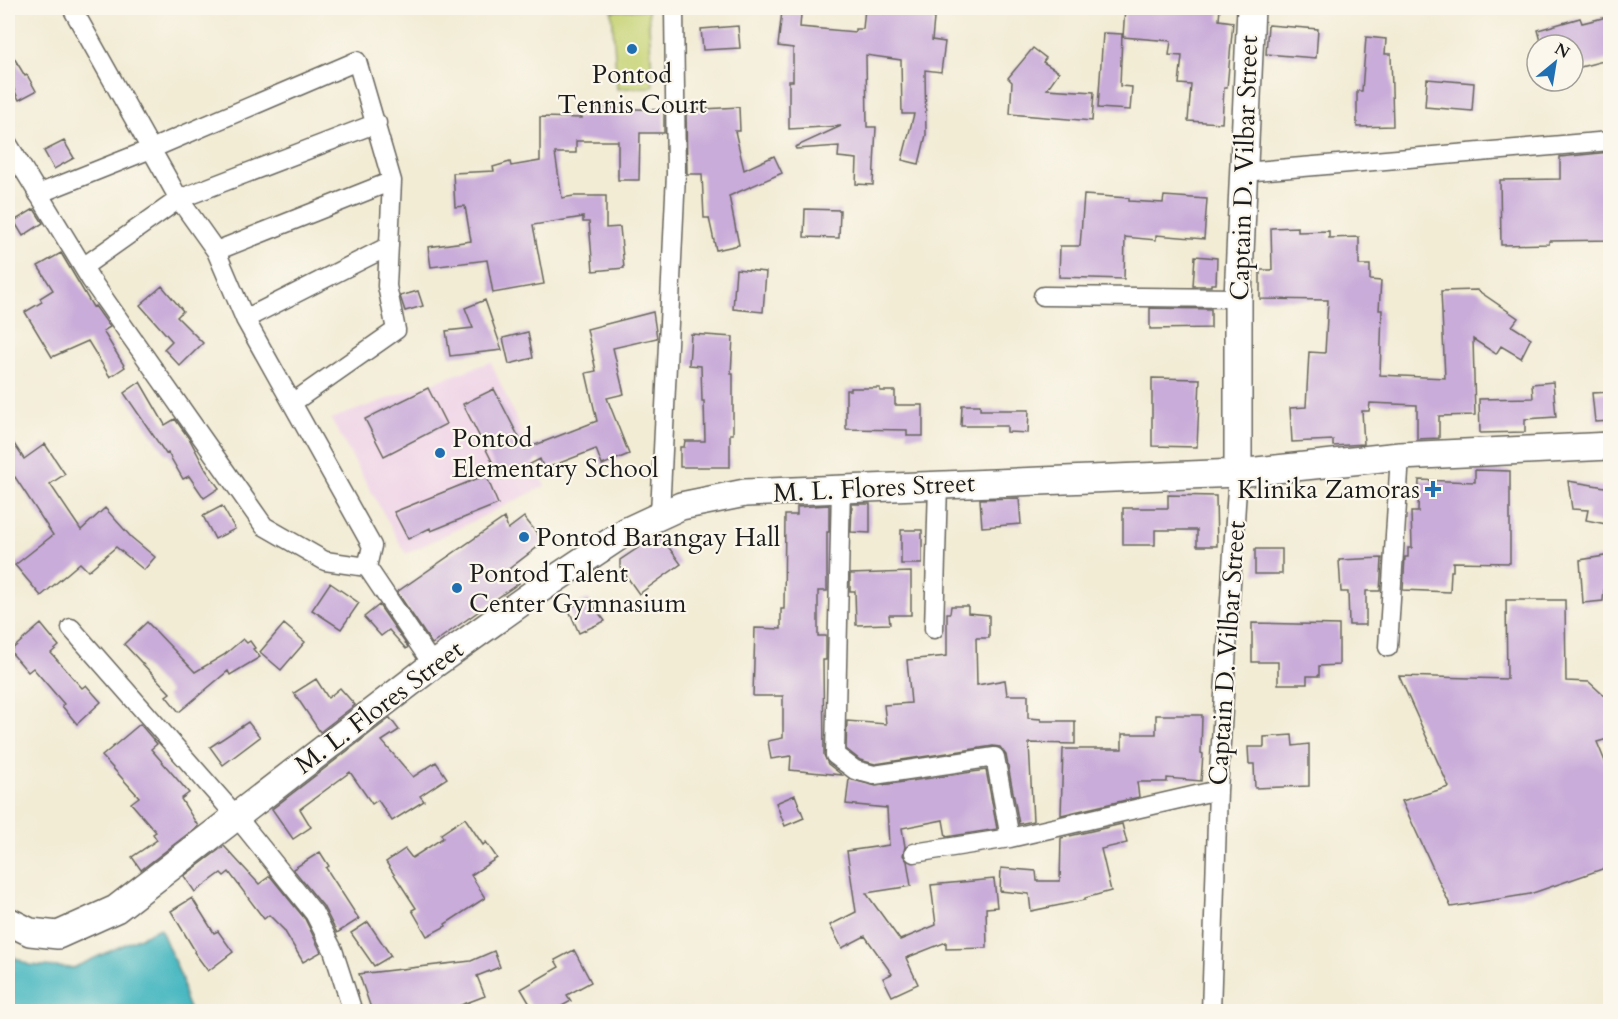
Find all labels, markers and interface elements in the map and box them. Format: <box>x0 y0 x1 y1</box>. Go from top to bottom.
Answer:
north arrow <box>1525 33 1585 93</box>
street label: Captain D. Vilbar Street <box>1222 35 1266 301</box>
text: N <box>1550 38 1574 64</box>
marker: Pontod Tennis Court <box>625 42 639 56</box>
place label: Pontod Tennis Court <box>557 57 707 122</box>
place label: Pontod Elementary School <box>452 421 659 486</box>
marker: Pontod Elementary School <box>433 446 447 460</box>
street label: M. L. Flores Street <box>772 465 976 511</box>
place label: Klinika Zamoras <box>1237 472 1420 507</box>
marker: Klinika Zamoras <box>1424 480 1442 498</box>
street label: Captain D. Vilbar Street <box>1200 519 1254 787</box>
place label: Pontod Barangay Hall <box>536 520 781 555</box>
marker: Pontod Barangay Hall <box>517 530 531 544</box>
place label: Pontod Talent Center Gymnasium <box>469 556 687 621</box>
marker: Pontod Talent Center Gymnasium <box>450 581 464 595</box>
street label: M. L. Flores Street <box>288 632 470 782</box>

